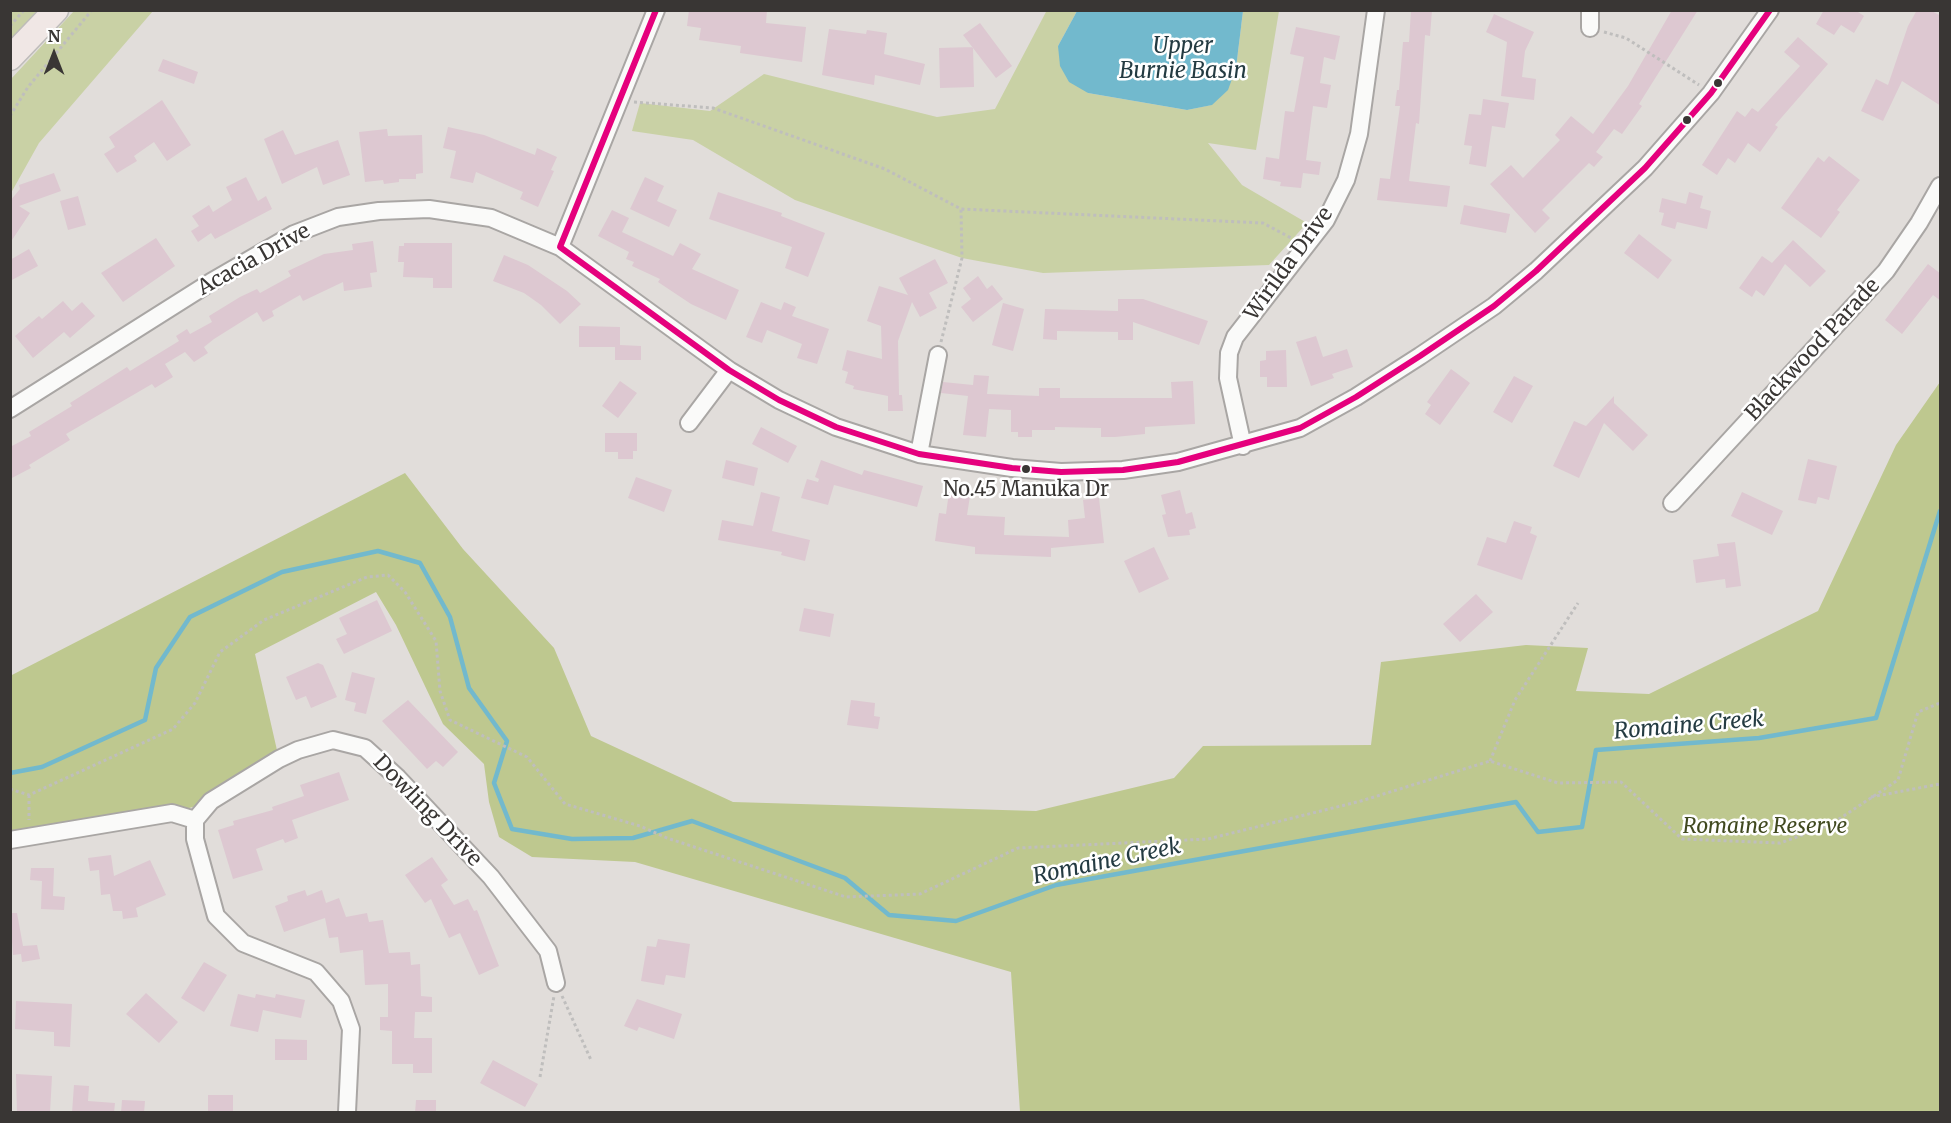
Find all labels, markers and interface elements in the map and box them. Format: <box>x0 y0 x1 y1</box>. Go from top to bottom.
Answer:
north arrow <box>24 24 84 84</box>
text: N <box>48 26 60 46</box>
water label: Upper Burnie Basin <box>1119 34 1247 86</box>
unlabelled marker <box>1712 77 1724 89</box>
unlabelled marker <box>1681 114 1693 126</box>
street label: Wirilda Drive <box>1239 202 1339 326</box>
street label: Acacia Drive <box>193 219 315 301</box>
street label: Blackwood Parade <box>1741 274 1885 426</box>
marker: No.45 Manuka Dr <box>1020 463 1032 475</box>
place label: No.45 Manuka Dr <box>943 478 1109 502</box>
water label: Romaine Creek <box>1613 706 1765 746</box>
street label: Dowling Drive <box>368 750 486 872</box>
park label: Romaine Reserve <box>1683 814 1847 840</box>
water label: Romaine Creek <box>1031 833 1183 891</box>

